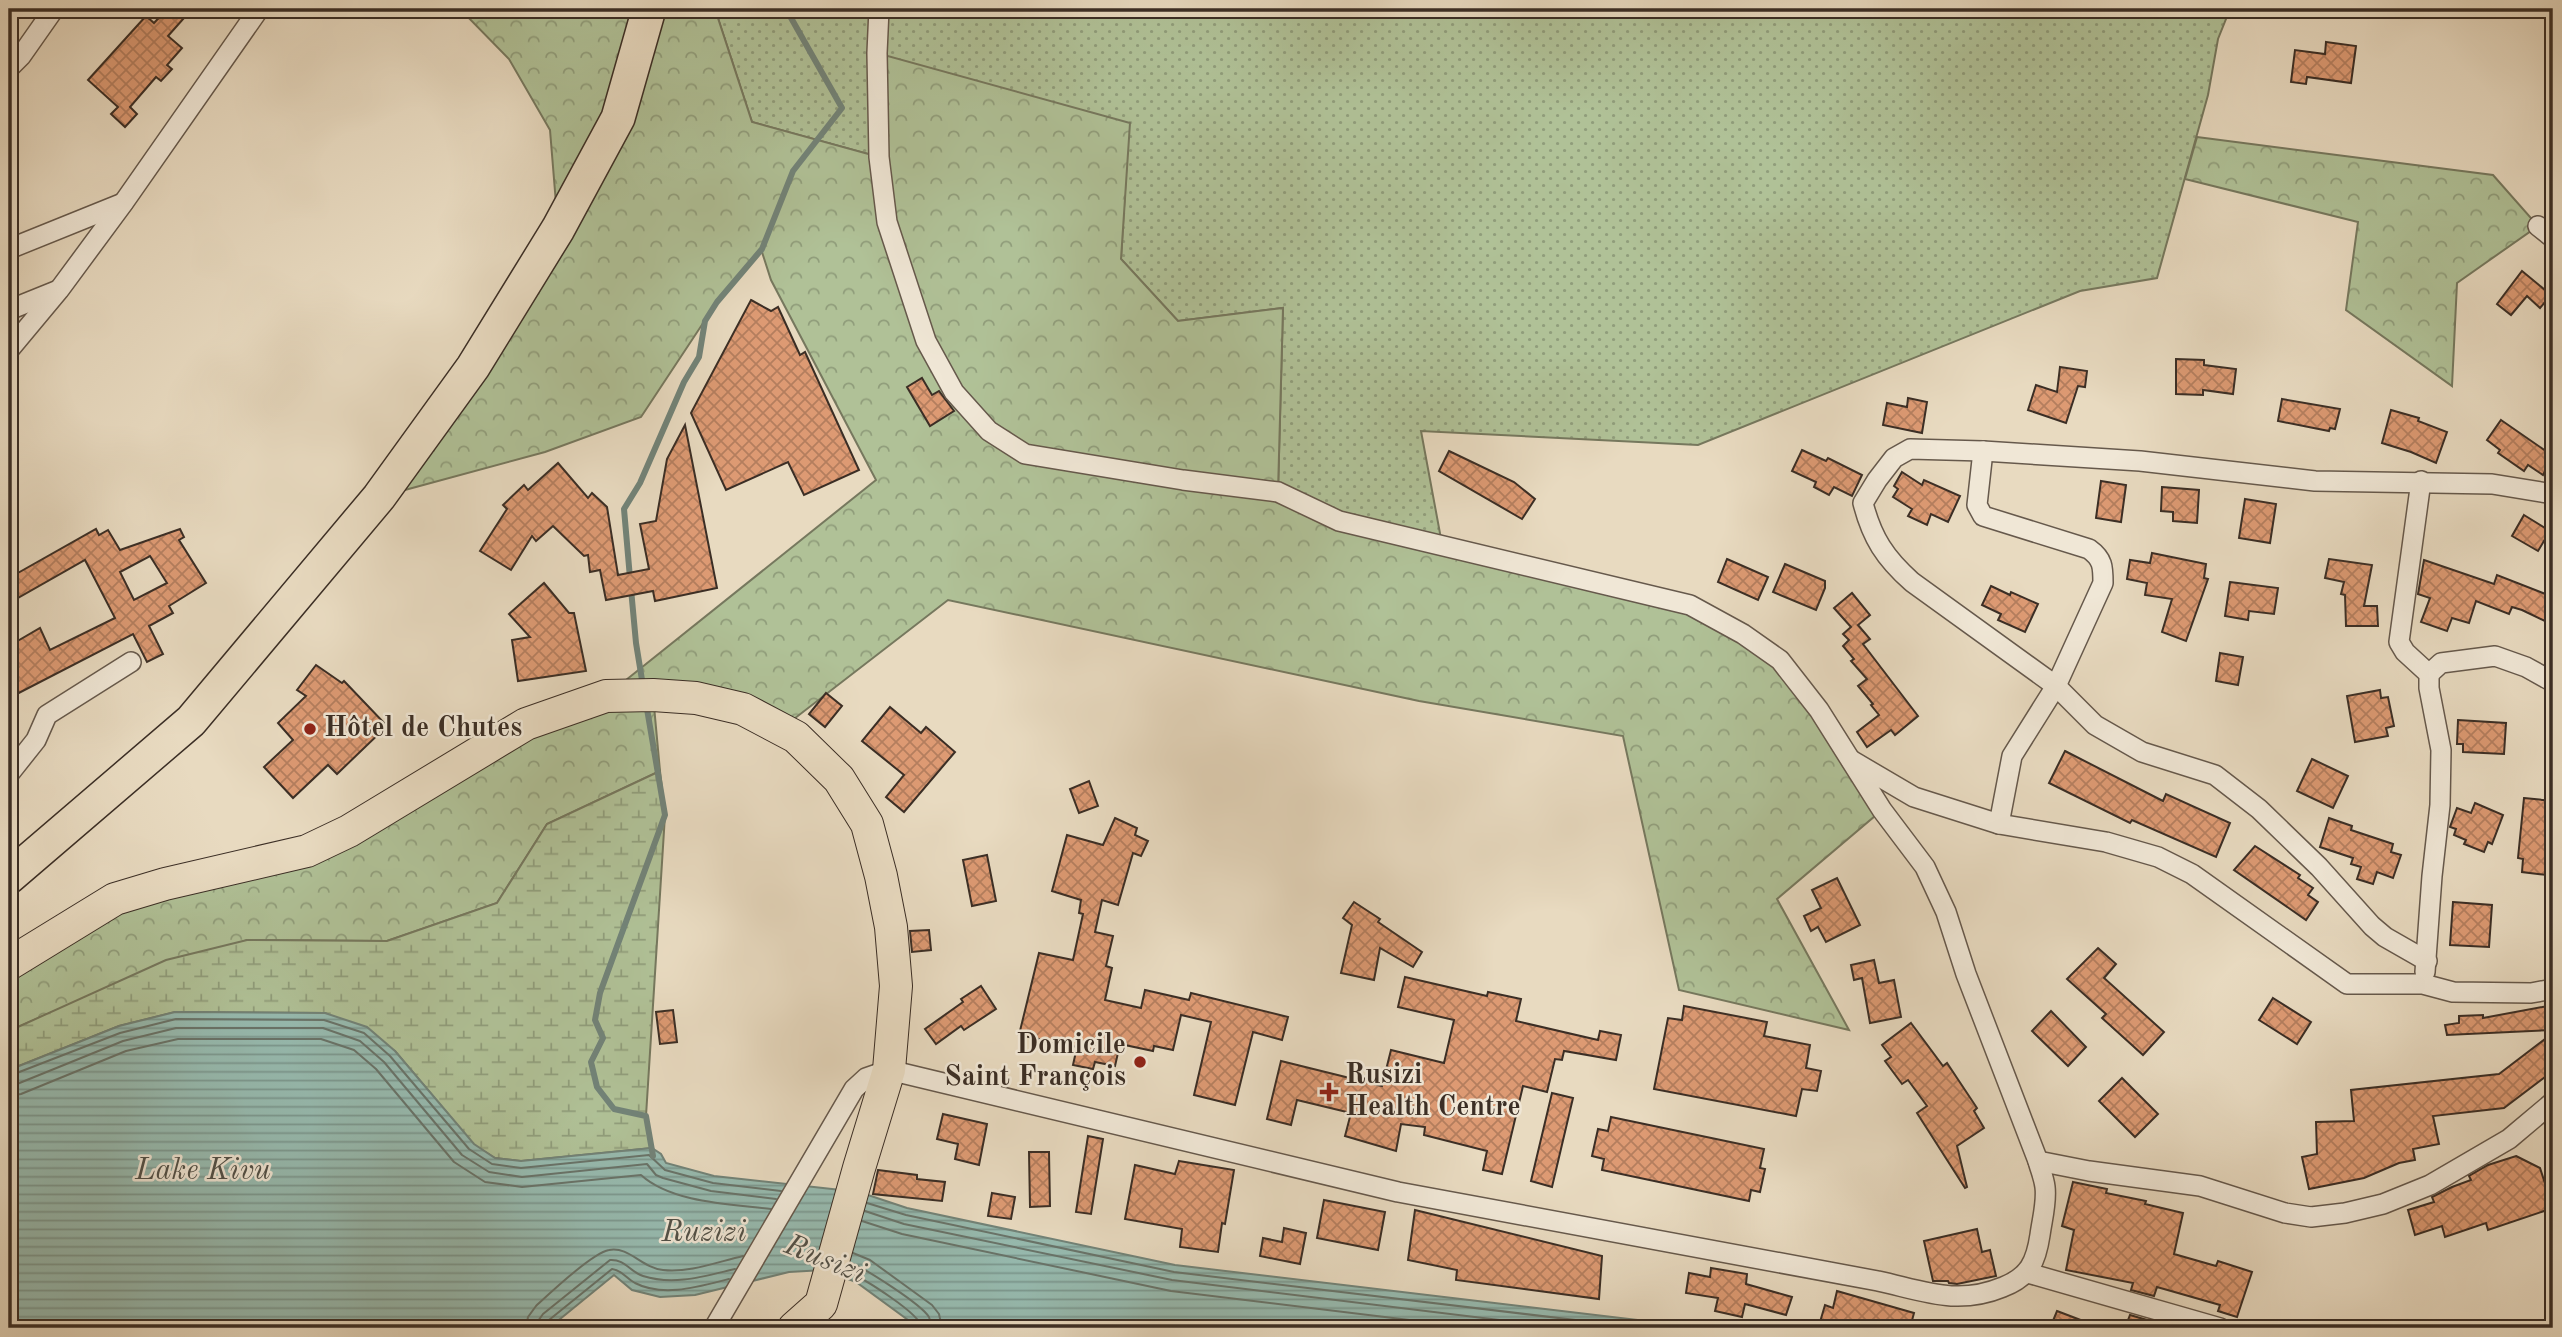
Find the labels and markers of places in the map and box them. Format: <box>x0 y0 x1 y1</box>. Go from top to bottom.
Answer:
place label: Hôtel de Chutes <box>324 715 522 743</box>
marker: Hôtel de Chutes <box>302 721 318 737</box>
place label: Domicile Saint François <box>944 1032 1126 1092</box>
marker: Domicile Saint François <box>1132 1054 1148 1070</box>
place label: Rusizi Health Centre <box>1345 1062 1521 1122</box>
marker: Rusizi Health Centre <box>1319 1082 1339 1102</box>

